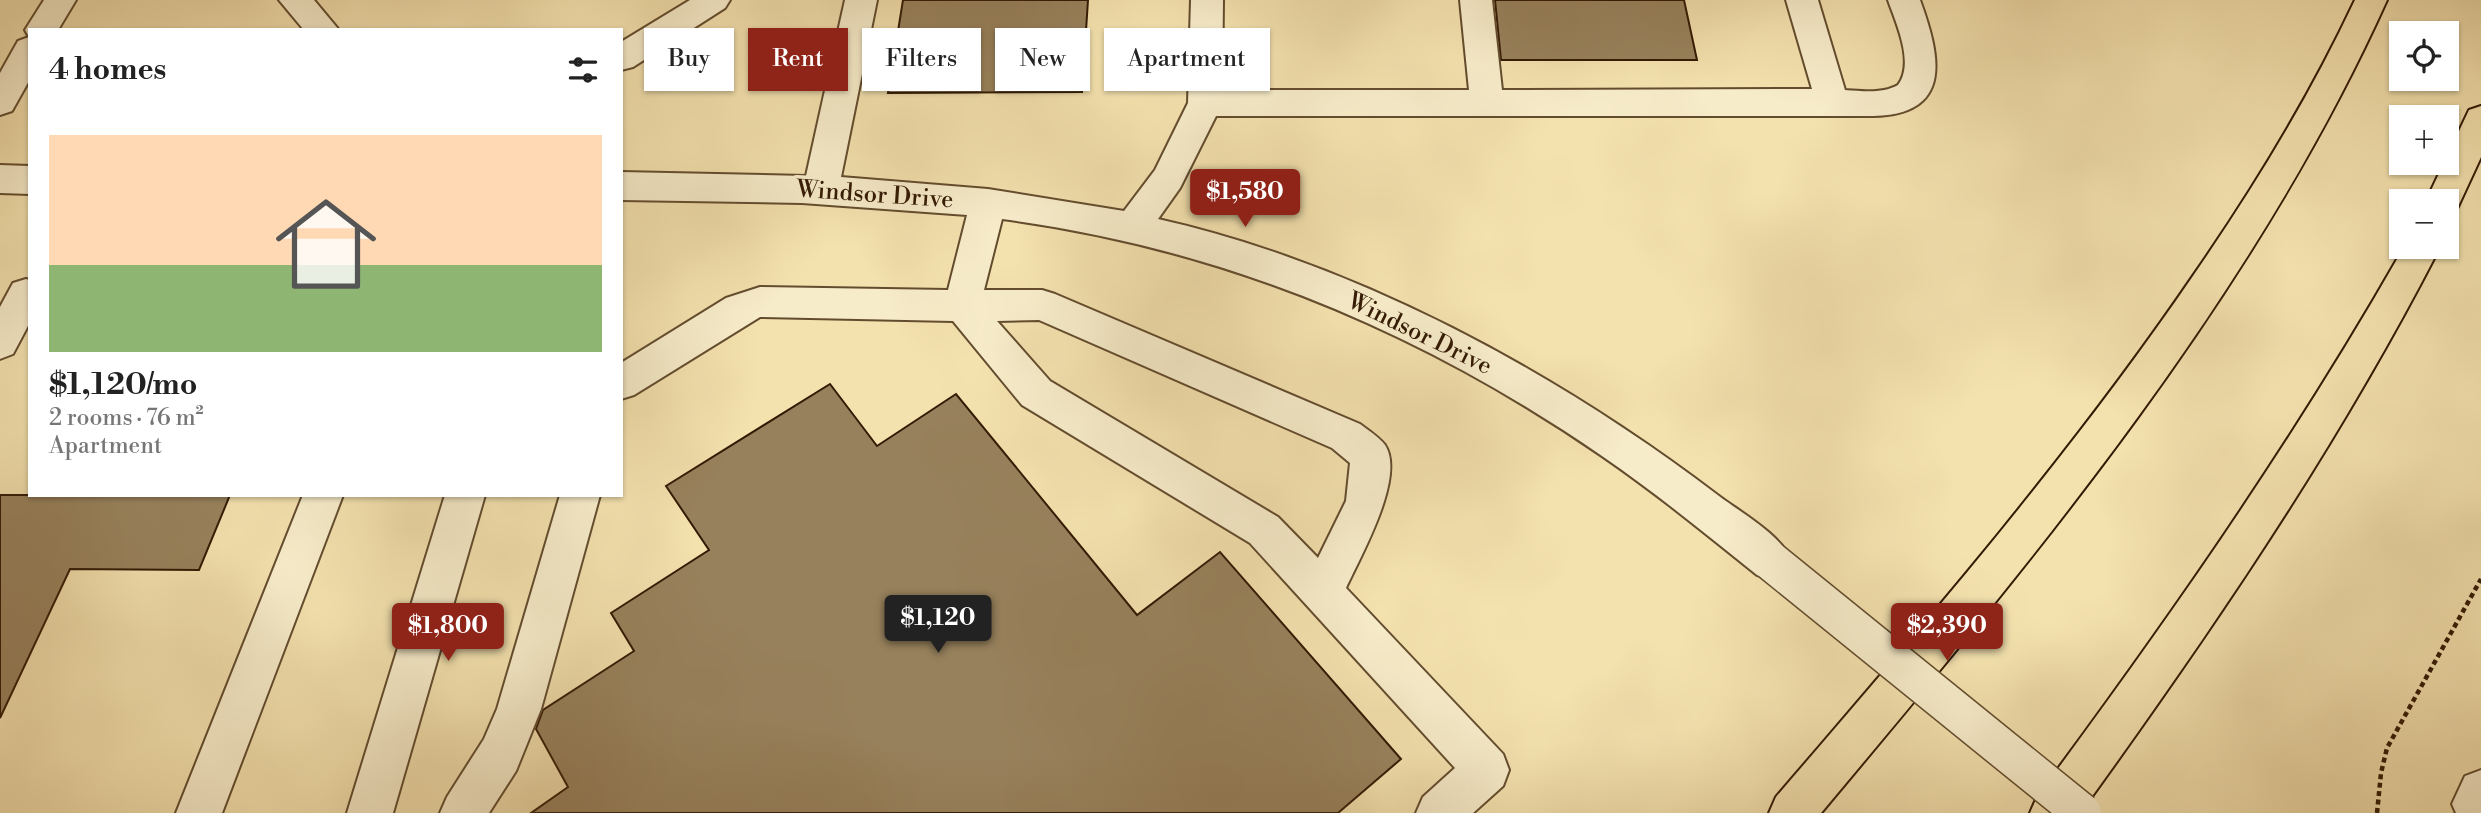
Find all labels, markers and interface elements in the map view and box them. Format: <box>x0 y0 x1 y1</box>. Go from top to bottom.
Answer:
map controls <box>2389 21 2459 259</box>
button: locate <box>2389 21 2459 91</box>
chip: Buy <box>644 28 734 91</box>
chip: Rent <box>748 28 848 91</box>
chip: Filters <box>862 28 981 91</box>
chip: New <box>995 28 1090 91</box>
chip: Apartment <box>1104 28 1270 91</box>
text: 4 homes <box>49 51 166 89</box>
icon: filters <box>564 51 602 89</box>
button: + <box>2389 105 2459 175</box>
pin: $1,580 <box>1188 170 1302 229</box>
street label: Windsor Drive <box>794 174 954 215</box>
text: $1,580 <box>1206 178 1284 206</box>
icon: home <box>263 181 389 307</box>
button: − <box>2389 189 2459 259</box>
street label: Windsor Drive <box>1341 286 1497 382</box>
text: $1,120/mo <box>49 366 197 404</box>
text: 2 rooms · 76 m² <box>49 404 204 432</box>
text: Apartment <box>49 432 162 460</box>
pin: $1,120 <box>881 596 995 655</box>
pin: $1,800 <box>391 604 505 663</box>
text: $1,120 <box>901 604 975 632</box>
pin: $2,390 <box>1890 604 2004 663</box>
text: $1,800 <box>408 612 488 640</box>
text: $2,390 <box>1907 612 1987 640</box>

